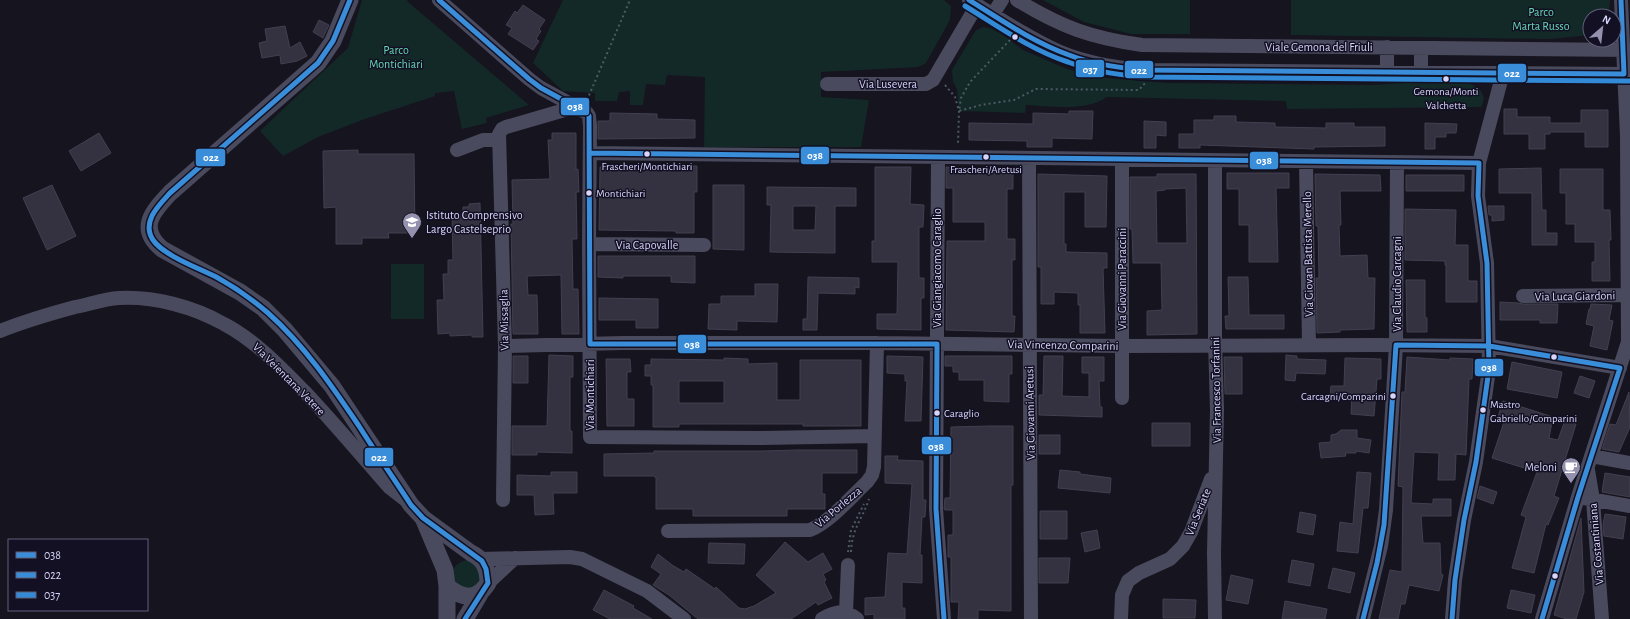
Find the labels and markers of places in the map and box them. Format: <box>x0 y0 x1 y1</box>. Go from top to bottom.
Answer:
unlabelled marker <box>1010 32 1020 42</box>
marker: Gemona/Monti Valchetta <box>1441 74 1451 84</box>
place label: Gemona/Monti Valchetta <box>1413 86 1479 111</box>
marker: Frascheri/Montichiari <box>642 149 652 159</box>
marker: Frascheri/Aretusi <box>981 152 991 162</box>
place label: Frascheri/Montichiari <box>602 161 692 172</box>
place label: Frascheri/Aretusi <box>950 164 1022 175</box>
marker: Montichiari <box>584 188 594 198</box>
place label: Montichiari <box>596 188 645 199</box>
place label: Istituto Comprensivo Largo Castelseprio <box>426 209 523 235</box>
school or university icon: Istituto Comprensivo Largo Castelseprio <box>401 211 423 239</box>
unlabelled marker <box>1549 352 1559 362</box>
place label: Carcagni/Comparini <box>1301 391 1386 402</box>
marker: Carcagni/Comparini <box>1388 391 1398 401</box>
place label: Mastro Gabriello/Comparini <box>1490 399 1577 424</box>
marker: Mastro Gabriello/Comparini <box>1478 405 1488 415</box>
marker: Caraglio <box>932 408 942 418</box>
place label: Caraglio <box>944 408 979 419</box>
cafe icon: Meloni <box>1560 456 1582 484</box>
place label: Meloni <box>1524 461 1557 473</box>
unlabelled marker <box>1550 571 1560 581</box>

